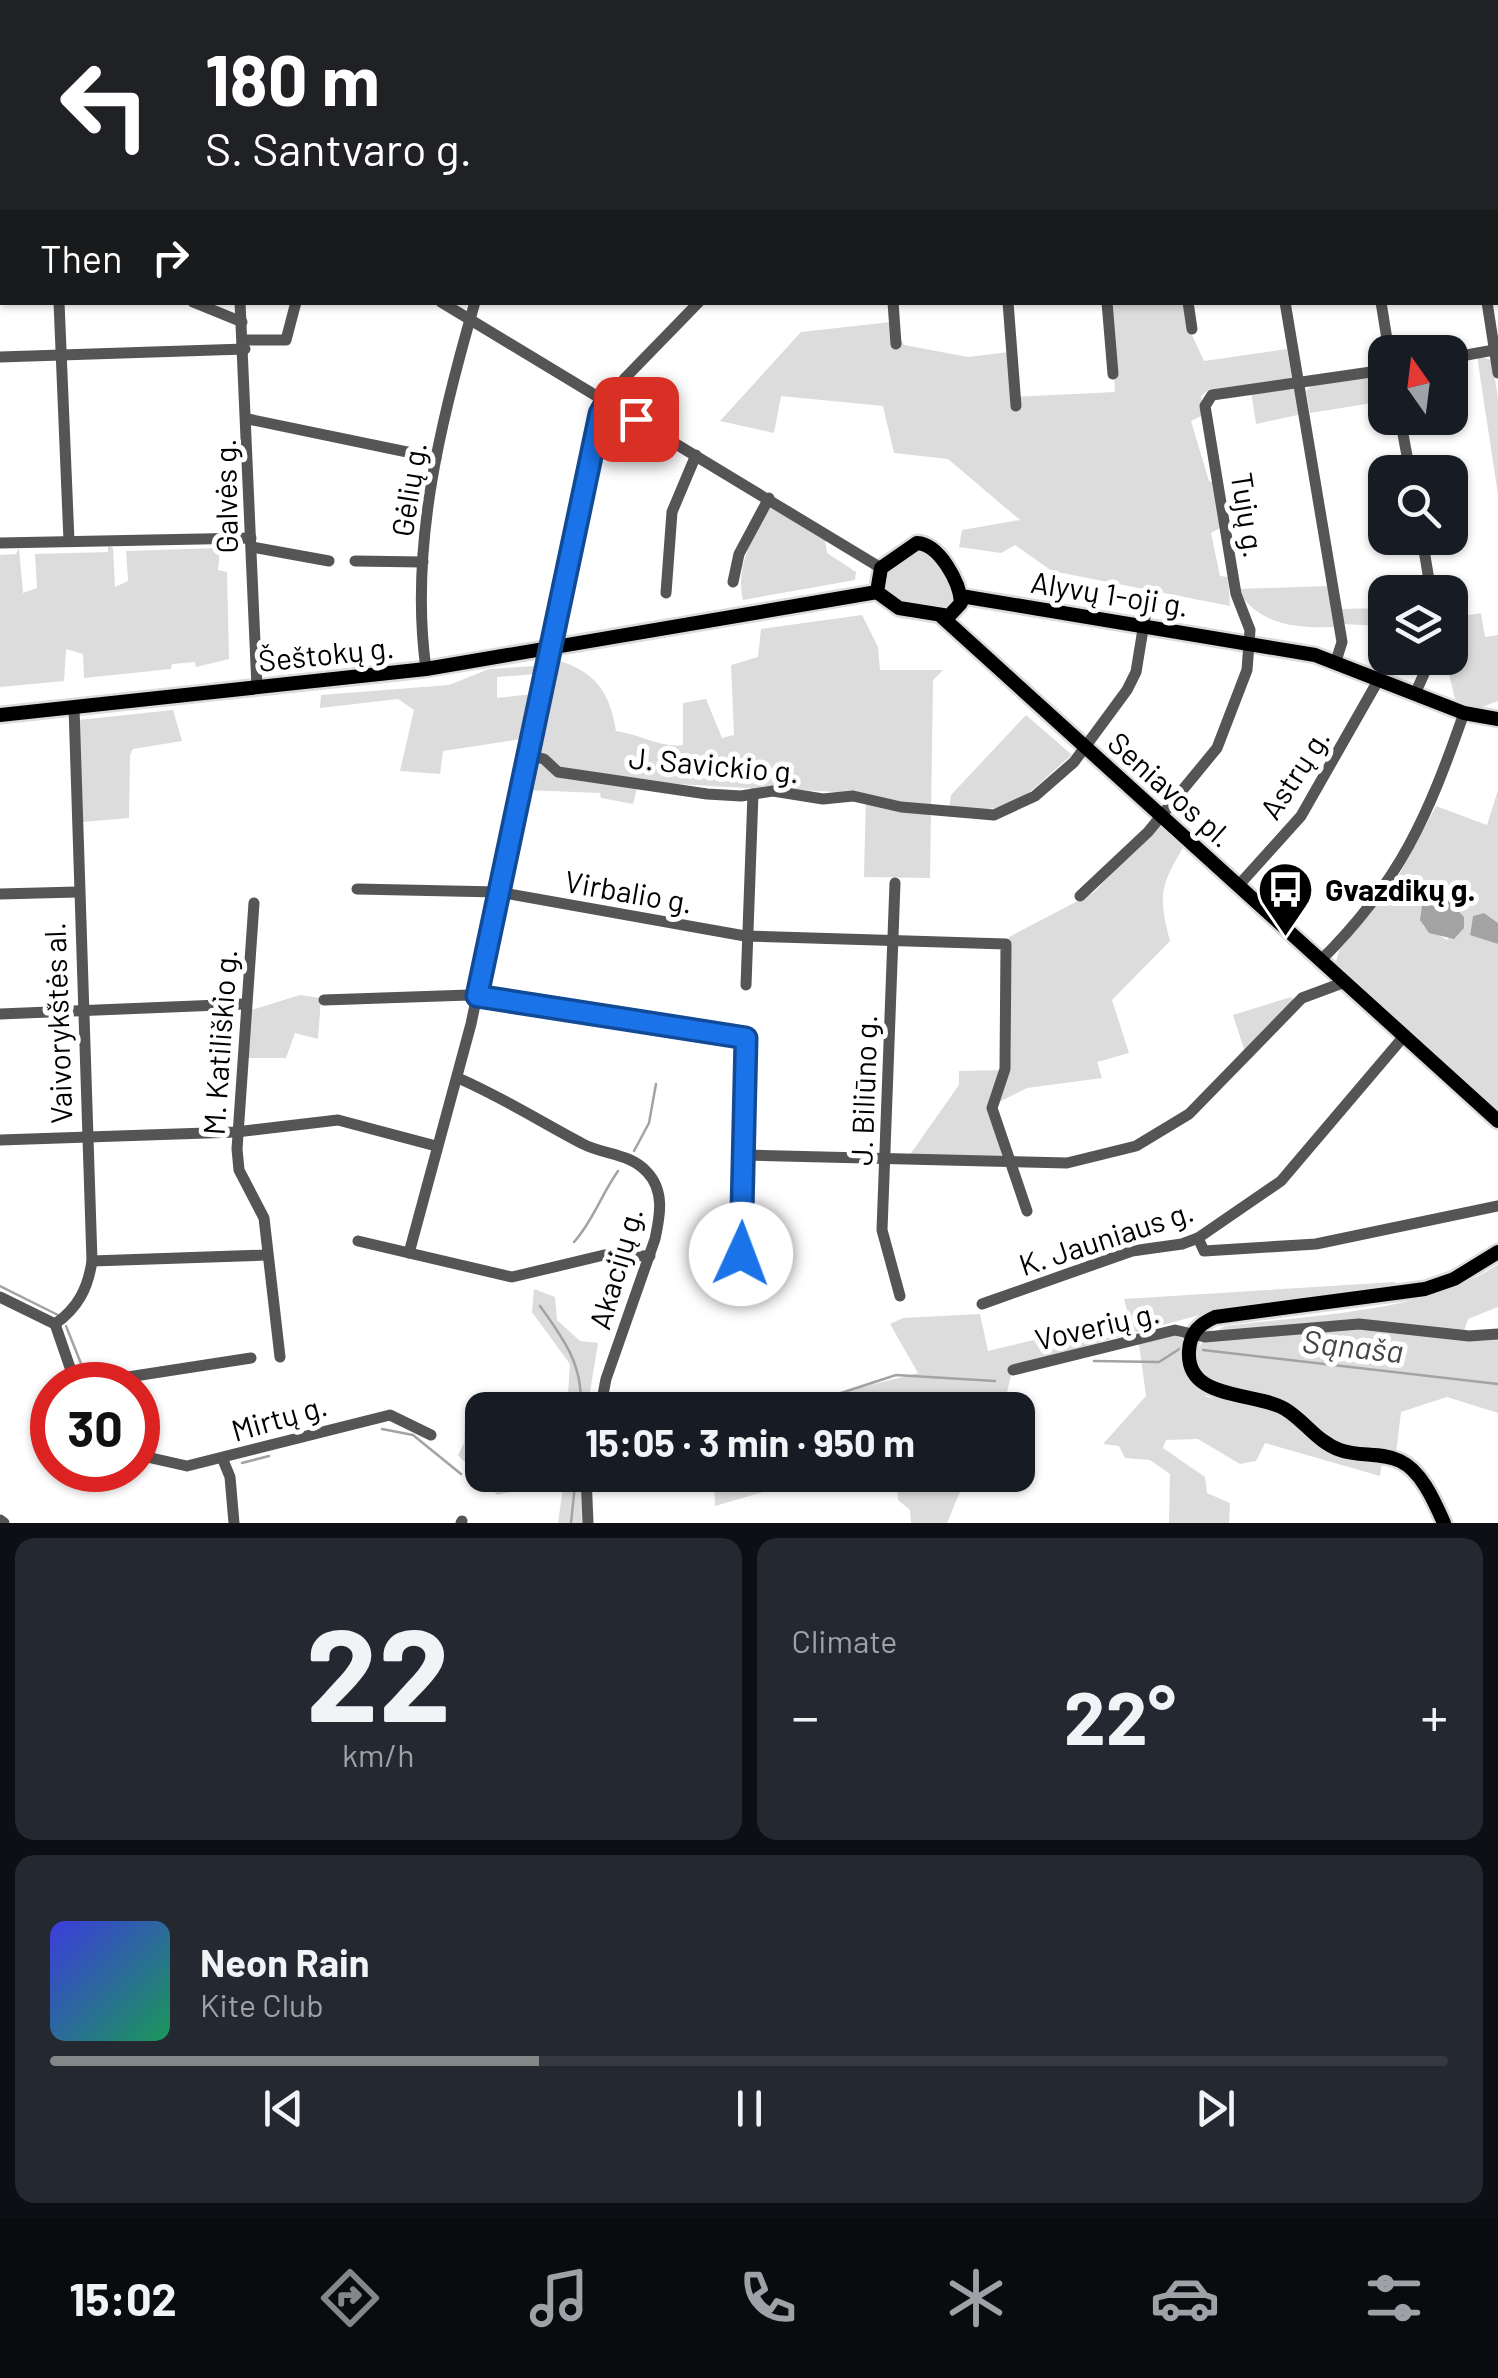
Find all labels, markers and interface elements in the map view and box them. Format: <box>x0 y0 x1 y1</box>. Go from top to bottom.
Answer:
text: 180 m <box>205 36 380 120</box>
icon: left <box>40 40 170 170</box>
text: S. Santvaro g. <box>205 121 472 175</box>
icon: right <box>143 230 198 285</box>
text: Then <box>40 235 123 281</box>
north arrow <box>1368 335 1468 435</box>
map controls <box>1368 335 1468 675</box>
pin <box>594 377 679 462</box>
icon: arrive <box>609 392 664 447</box>
street label: Galvės g. <box>206 438 244 554</box>
street label: Gėlių g. <box>383 439 433 539</box>
button: search <box>1368 455 1468 555</box>
street label: Tujų g. <box>1225 470 1273 560</box>
street label: Alyvų 1-oji g. <box>1028 563 1192 623</box>
button: layers <box>1368 575 1468 675</box>
street label: Šeštokų g. <box>256 628 396 678</box>
street label: Astrų g. <box>1251 721 1337 825</box>
street label: Seniavos pl. <box>1101 724 1241 854</box>
street label: J. Savickio g. <box>627 739 801 789</box>
bus stop icon: Gvazdikų g. <box>1256 859 1316 938</box>
street label: Virbalio g. <box>562 862 696 920</box>
place label: Gvazdikų g. <box>1325 871 1476 907</box>
street label: Vaivorykštės al. <box>35 922 79 1124</box>
street label: M. Katiliškio g. <box>195 948 243 1136</box>
street label: J. Biliūno g. <box>842 1014 884 1166</box>
street label: K. Jauniaus g. <box>1014 1192 1198 1282</box>
position arrow <box>689 1202 793 1306</box>
street label: Akacijų g. <box>580 1203 650 1333</box>
street label: Voverių g. <box>1031 1293 1163 1357</box>
water label: Sąnaša <box>1301 1321 1405 1369</box>
speed limit sign: 30 <box>30 1362 160 1492</box>
street label: Mirtų g. <box>227 1386 331 1448</box>
text: 15:05 · 3 min · 950 m <box>585 1419 915 1465</box>
text: 22 <box>305 1592 451 1748</box>
text: Climate <box>792 1621 897 1659</box>
text: 22° <box>1064 1670 1176 1760</box>
text: − <box>792 1682 819 1748</box>
text: + <box>1420 1682 1448 1748</box>
text: km/h <box>342 1735 414 1773</box>
text: Neon Rain <box>200 1939 369 1985</box>
text: Kite Club <box>200 1985 324 2023</box>
icon: previous <box>256 2081 311 2136</box>
icon: pause <box>722 2081 777 2136</box>
icon: next <box>1188 2081 1243 2136</box>
icon: directions <box>315 2263 385 2333</box>
icon: music <box>524 2263 594 2333</box>
icon: phone <box>733 2263 803 2333</box>
icon: climate <box>941 2263 1011 2333</box>
icon: car <box>1150 2263 1220 2333</box>
icon: filters <box>1359 2263 1429 2333</box>
text: 15:02 <box>69 2271 177 2325</box>

